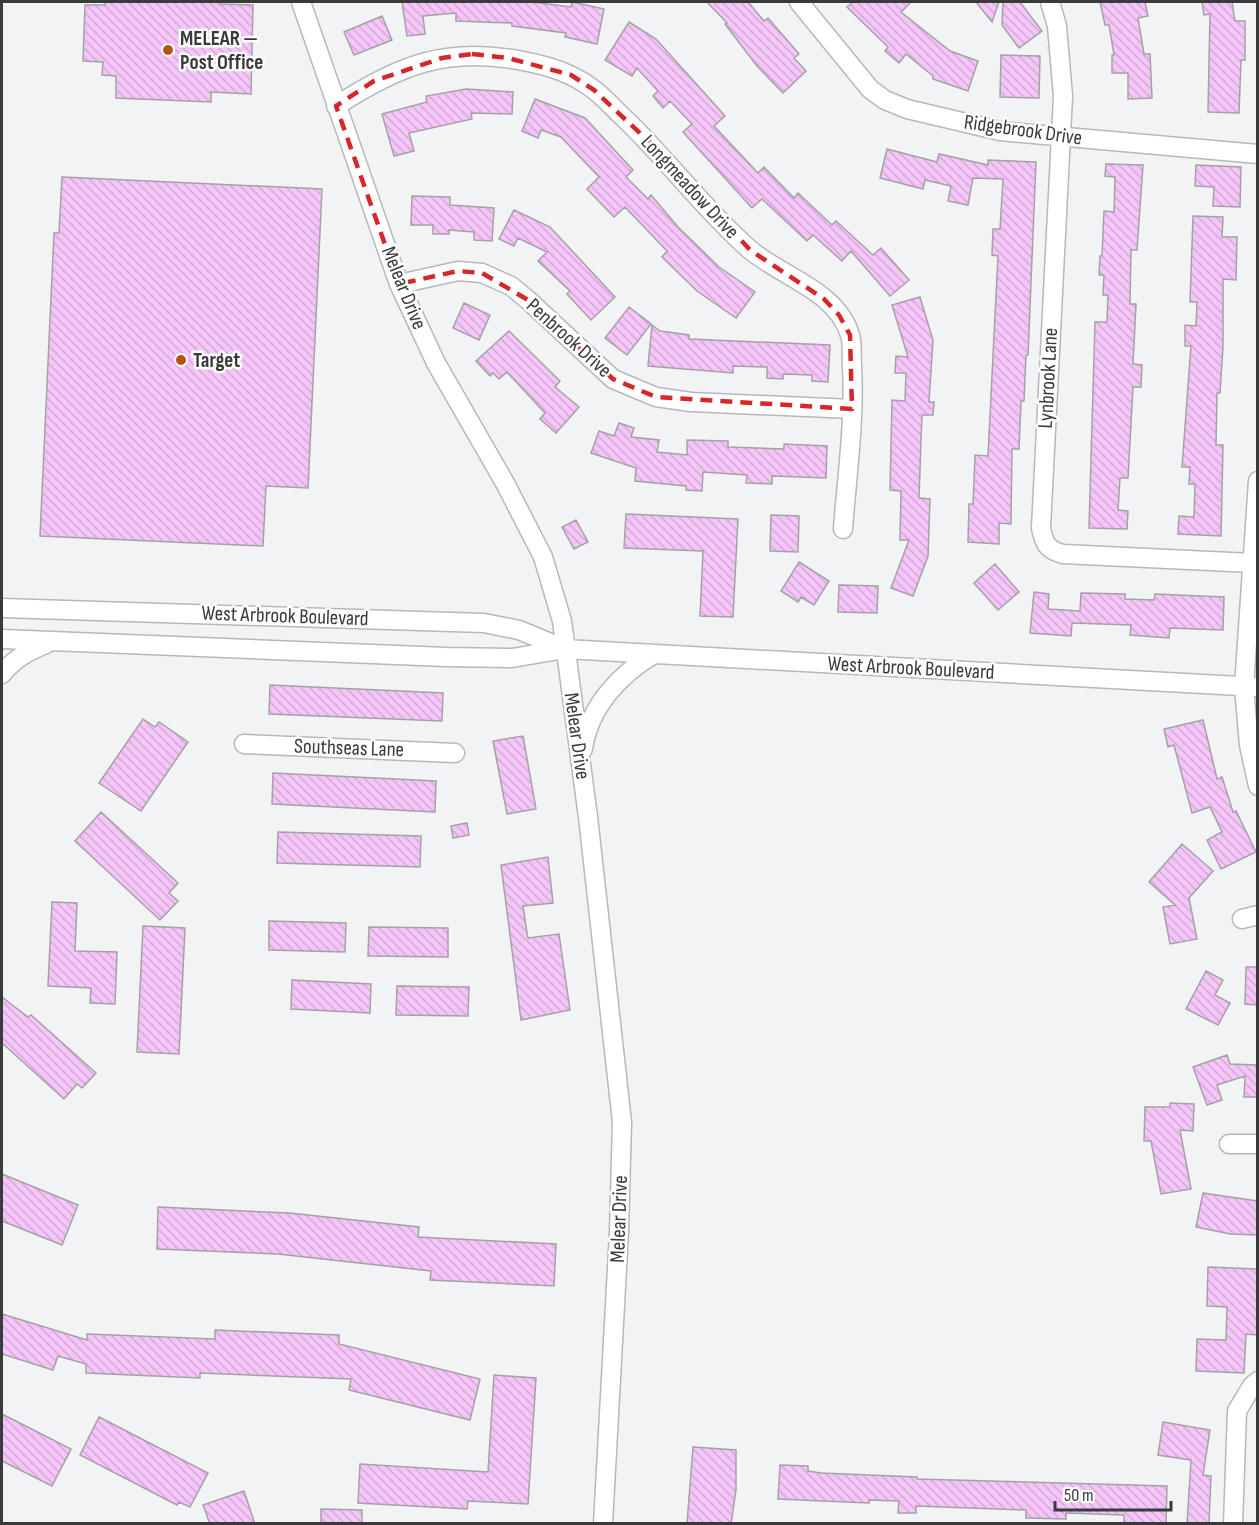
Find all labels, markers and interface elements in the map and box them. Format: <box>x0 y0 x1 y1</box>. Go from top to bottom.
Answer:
place label: MELEAR — Post Office <box>180 26 263 75</box>
marker: MELEAR — Post Office <box>161 43 175 57</box>
street label: Ridgebrook Drive <box>962 109 1084 151</box>
street label: Longmeadow Drive <box>636 130 744 244</box>
street label: Melear Drive <box>376 243 432 333</box>
street label: Penbrook Drive <box>521 293 617 383</box>
street label: Lynbrook Lane <box>1033 327 1063 429</box>
place label: Target <box>193 348 240 373</box>
marker: Target <box>174 353 188 367</box>
street label: West Arbrook Boulevard <box>201 601 369 631</box>
street label: West Arbrook Boulevard <box>827 651 995 685</box>
street label: Melear Drive <box>559 691 595 781</box>
street label: Southseas Lane <box>294 734 404 762</box>
street label: Melear Drive <box>605 1175 633 1263</box>
scale bar <box>1055 1474 1170 1512</box>
text: 50 m <box>1064 1485 1094 1506</box>

